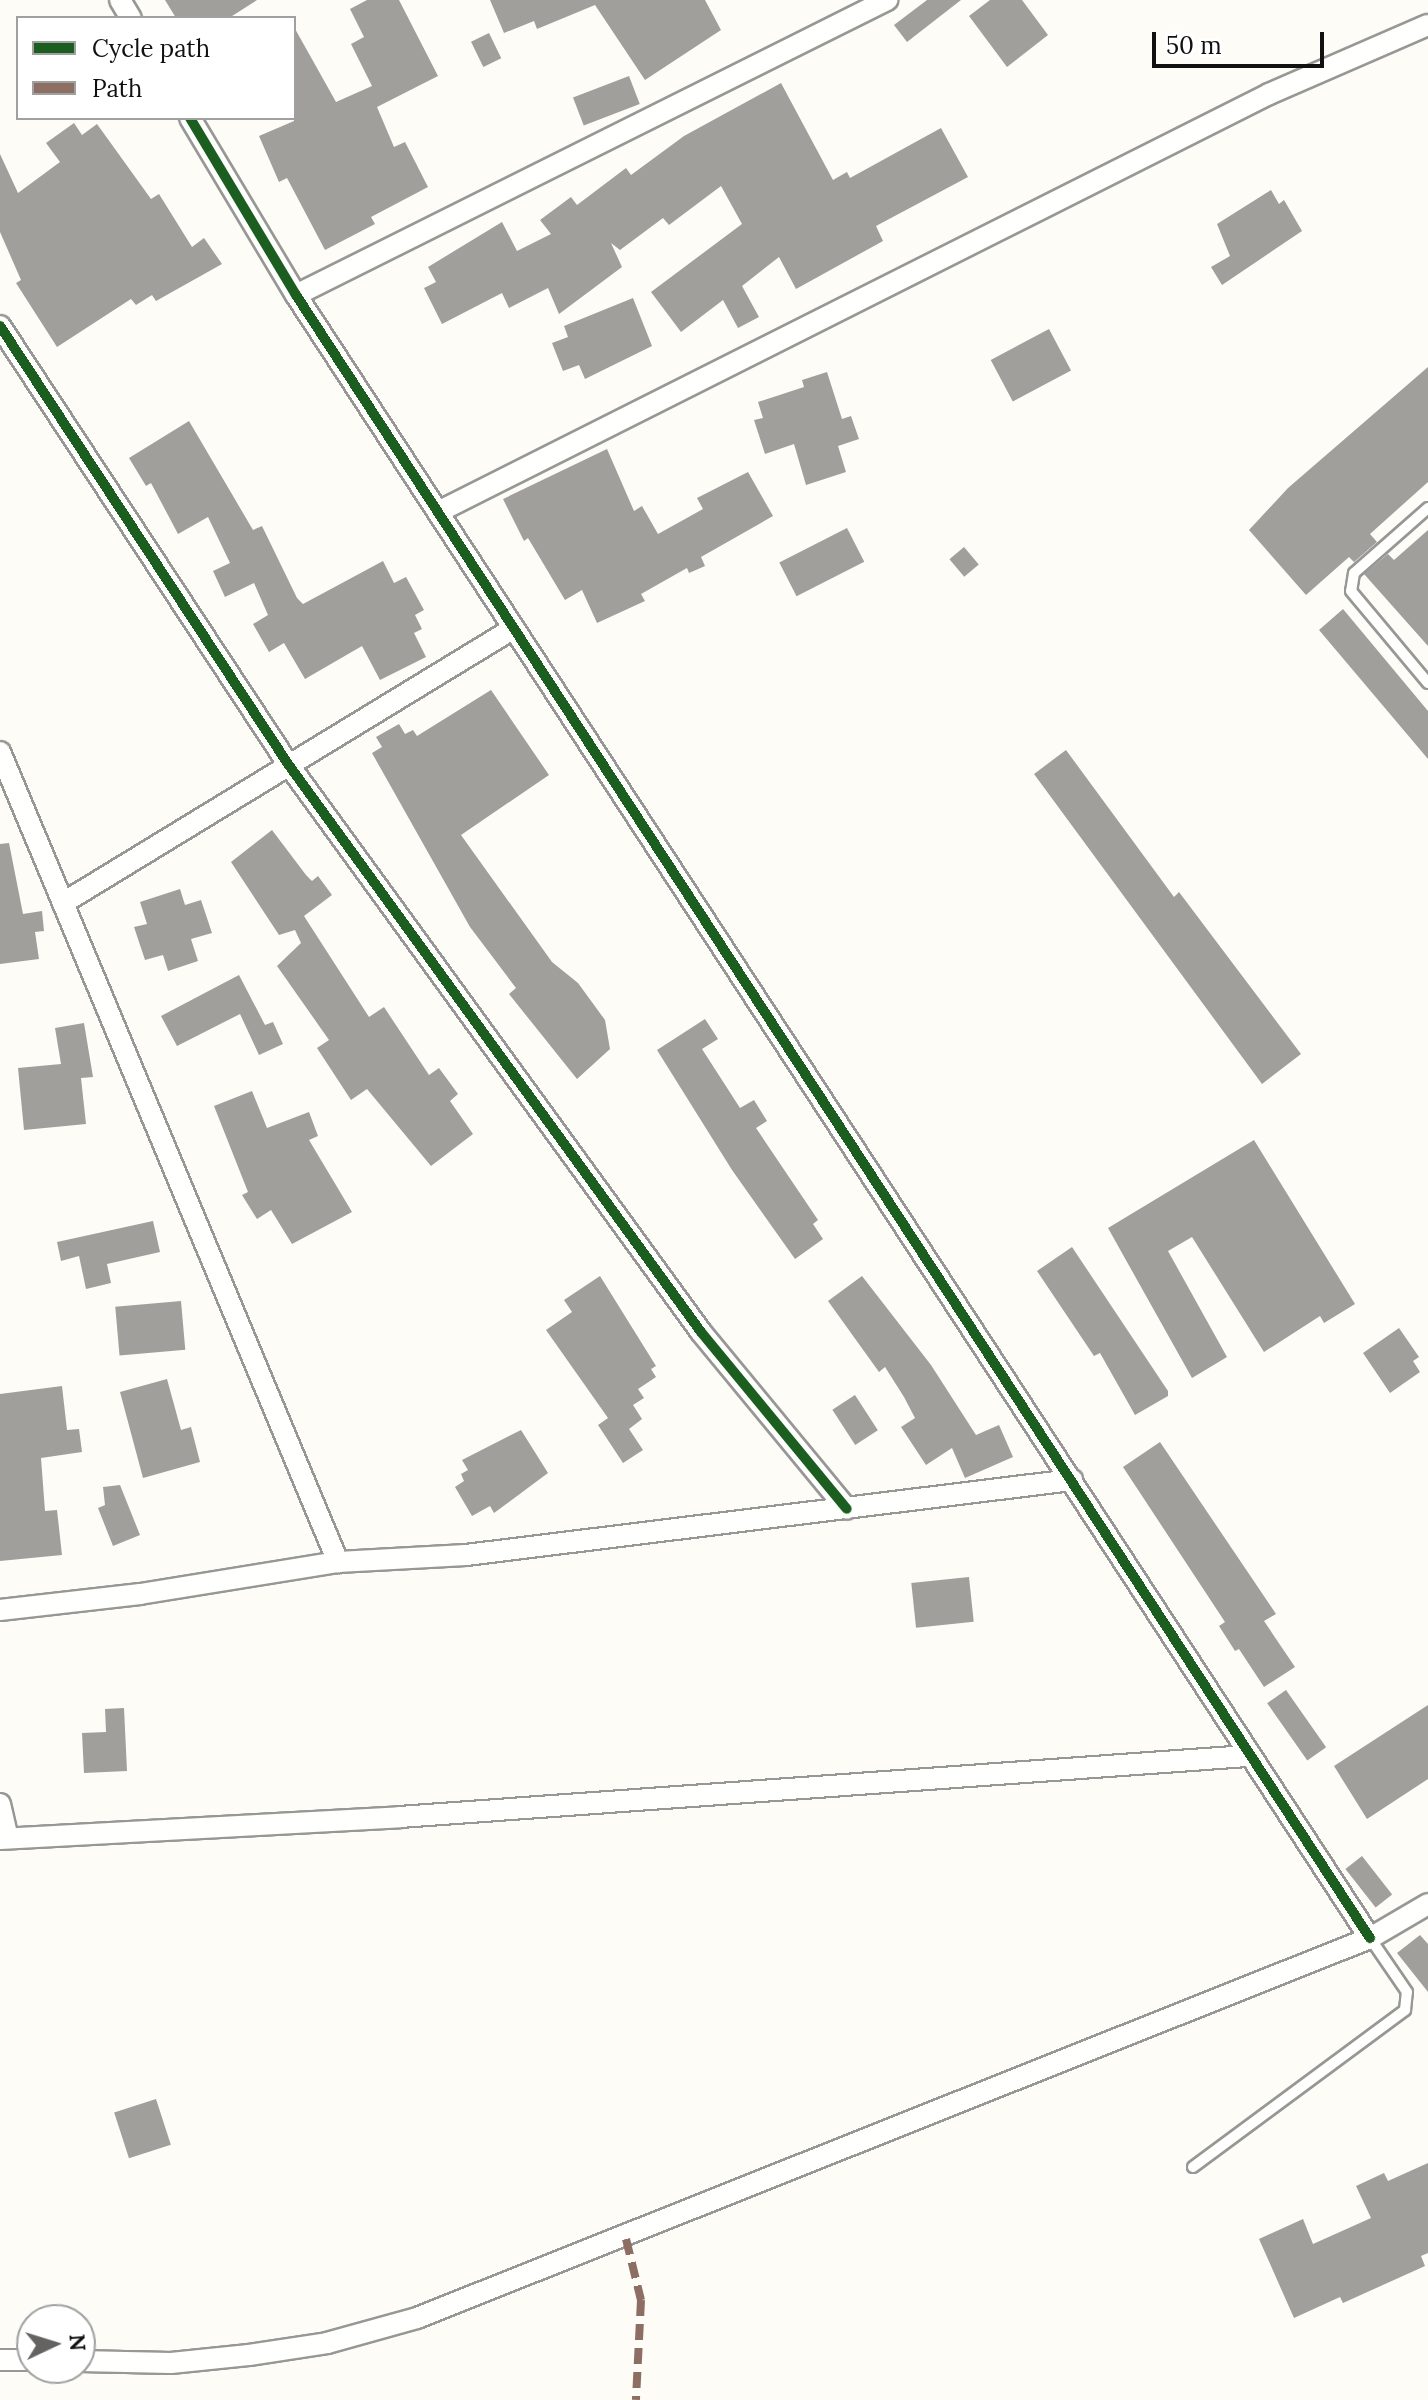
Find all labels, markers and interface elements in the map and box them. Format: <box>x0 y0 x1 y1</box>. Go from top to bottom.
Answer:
legend <box>16 16 296 120</box>
scale bar <box>1156 16 1328 66</box>
text: 50 m <box>1166 30 1222 61</box>
text: Cycle path <box>92 33 210 64</box>
text: Path <box>92 73 142 104</box>
north arrow <box>16 2304 96 2384</box>
text: N <box>63 2333 93 2352</box>

